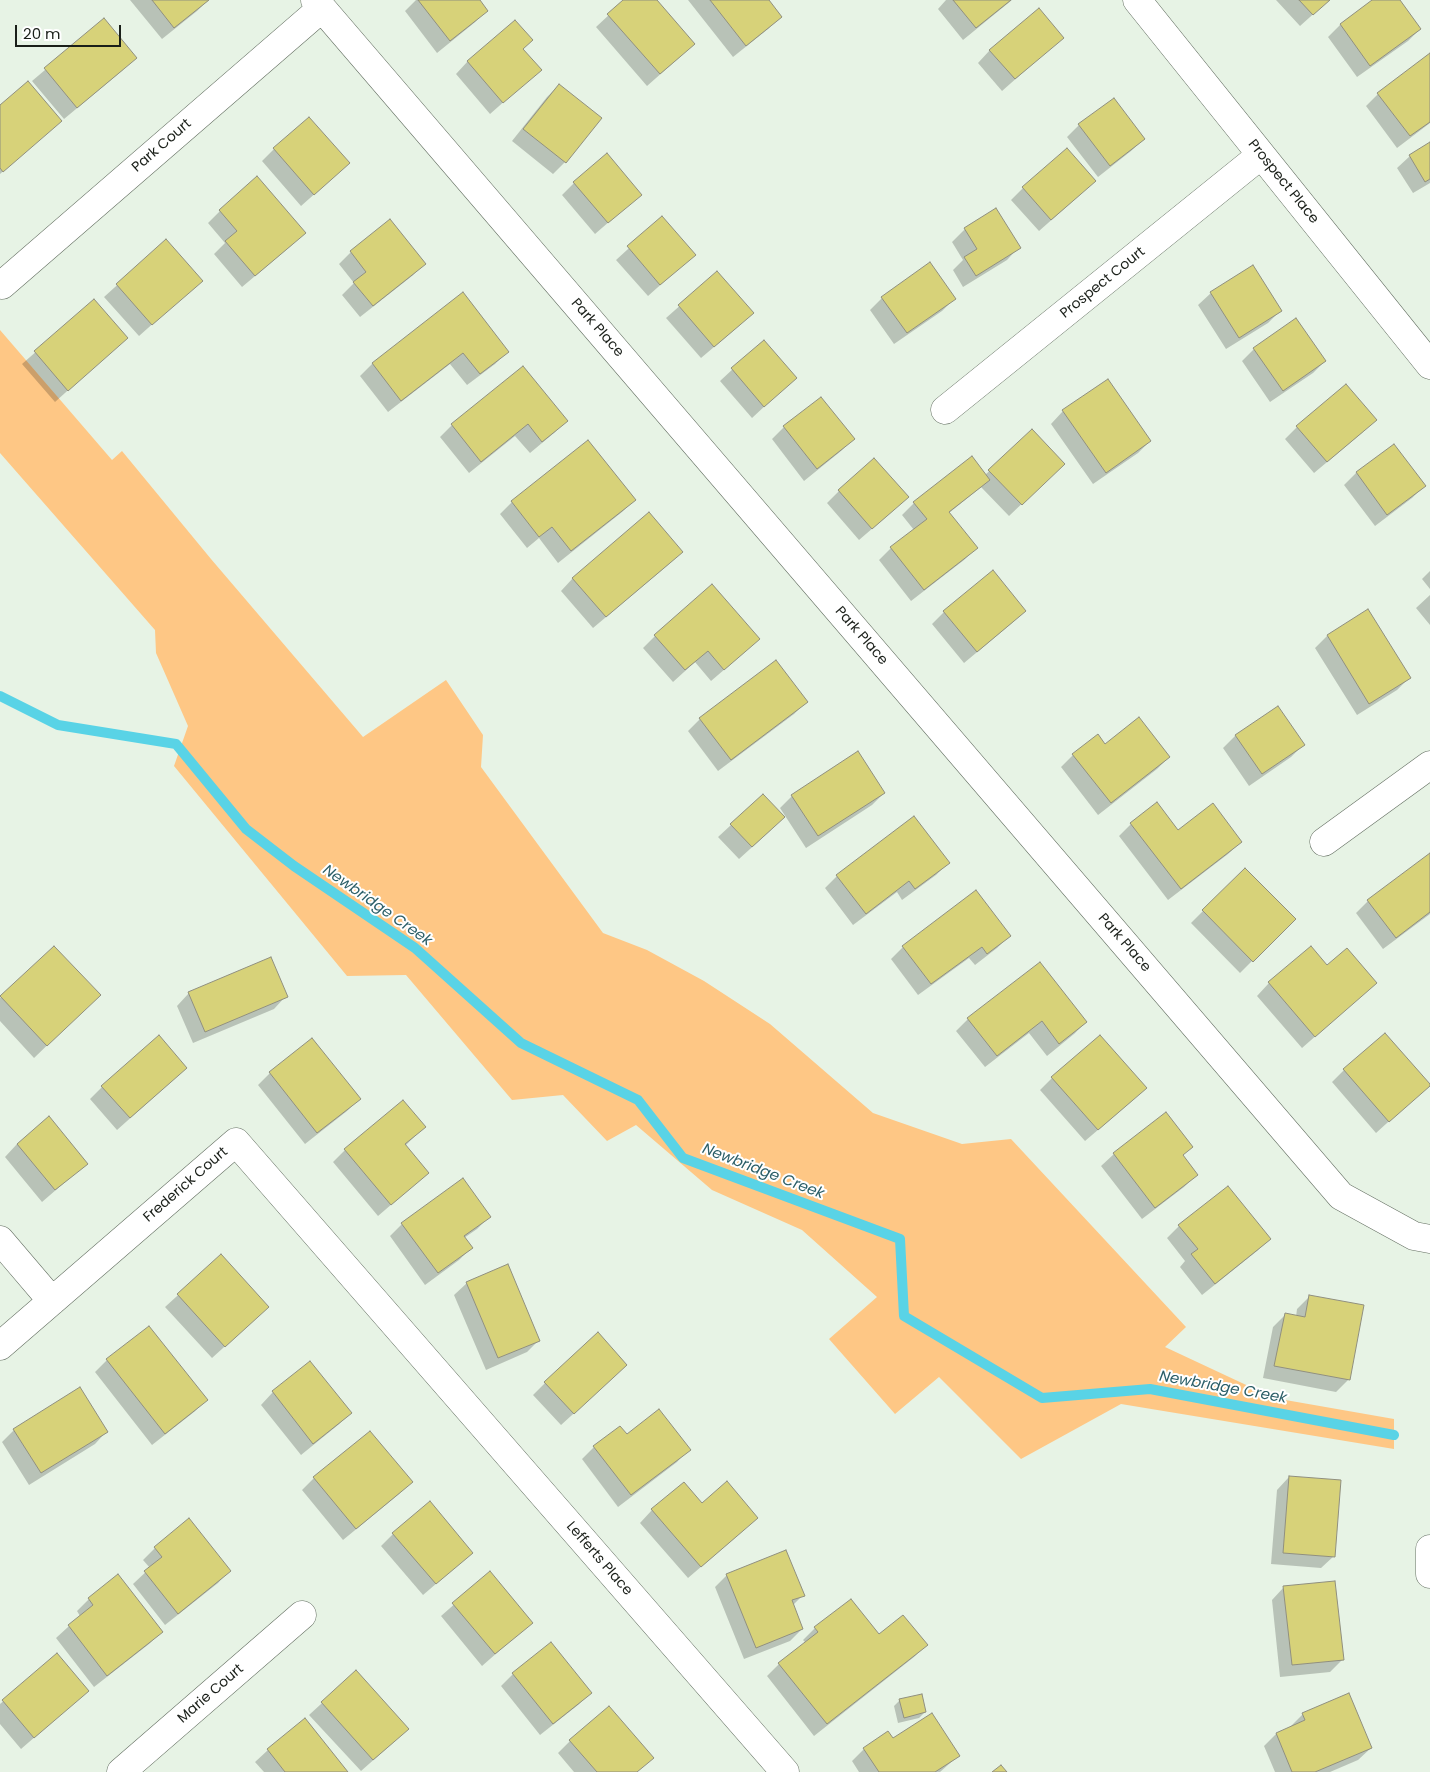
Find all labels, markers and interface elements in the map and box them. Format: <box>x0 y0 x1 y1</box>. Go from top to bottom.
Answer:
scale bar <box>18 15 124 47</box>
text: 20 m <box>23 23 61 44</box>
street label: Park Court <box>129 116 195 176</box>
street label: Prospect Place <box>1244 137 1322 227</box>
street label: Prospect Court <box>1057 244 1149 322</box>
street label: Park Place <box>567 295 627 361</box>
street label: Park Place <box>831 603 891 669</box>
water label: Newbridge Creek <box>319 862 435 950</box>
street label: Park Place <box>1094 910 1154 976</box>
water label: Newbridge Creek <box>700 1140 826 1204</box>
street label: Frederick Court <box>140 1144 232 1226</box>
water label: Newbridge Creek <box>1158 1368 1288 1408</box>
street label: Lefferts Place <box>562 1519 636 1599</box>
street label: Marie Court <box>175 1661 247 1727</box>

